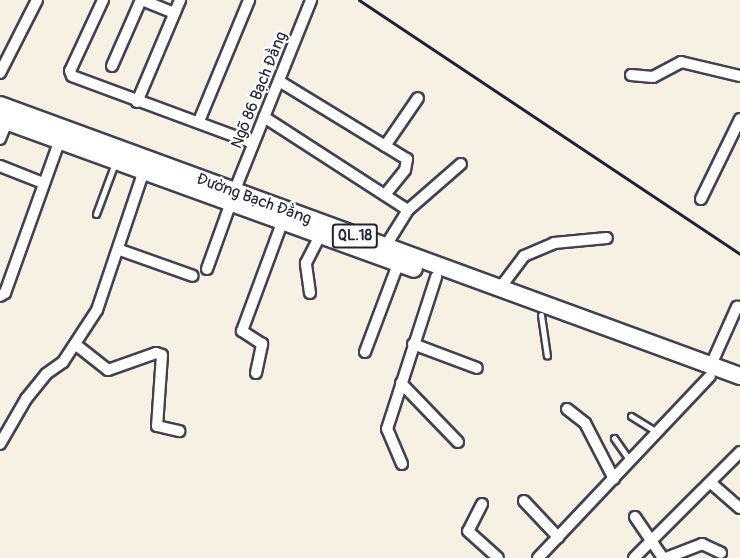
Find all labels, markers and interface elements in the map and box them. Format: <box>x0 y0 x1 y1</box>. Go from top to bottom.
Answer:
street label: Ngõ 86 Bạch Đằng <box>227 29 291 151</box>
street label: Đường Bạch Đằng <box>194 169 314 229</box>
road number: QL.18 <box>331 224 379 248</box>

